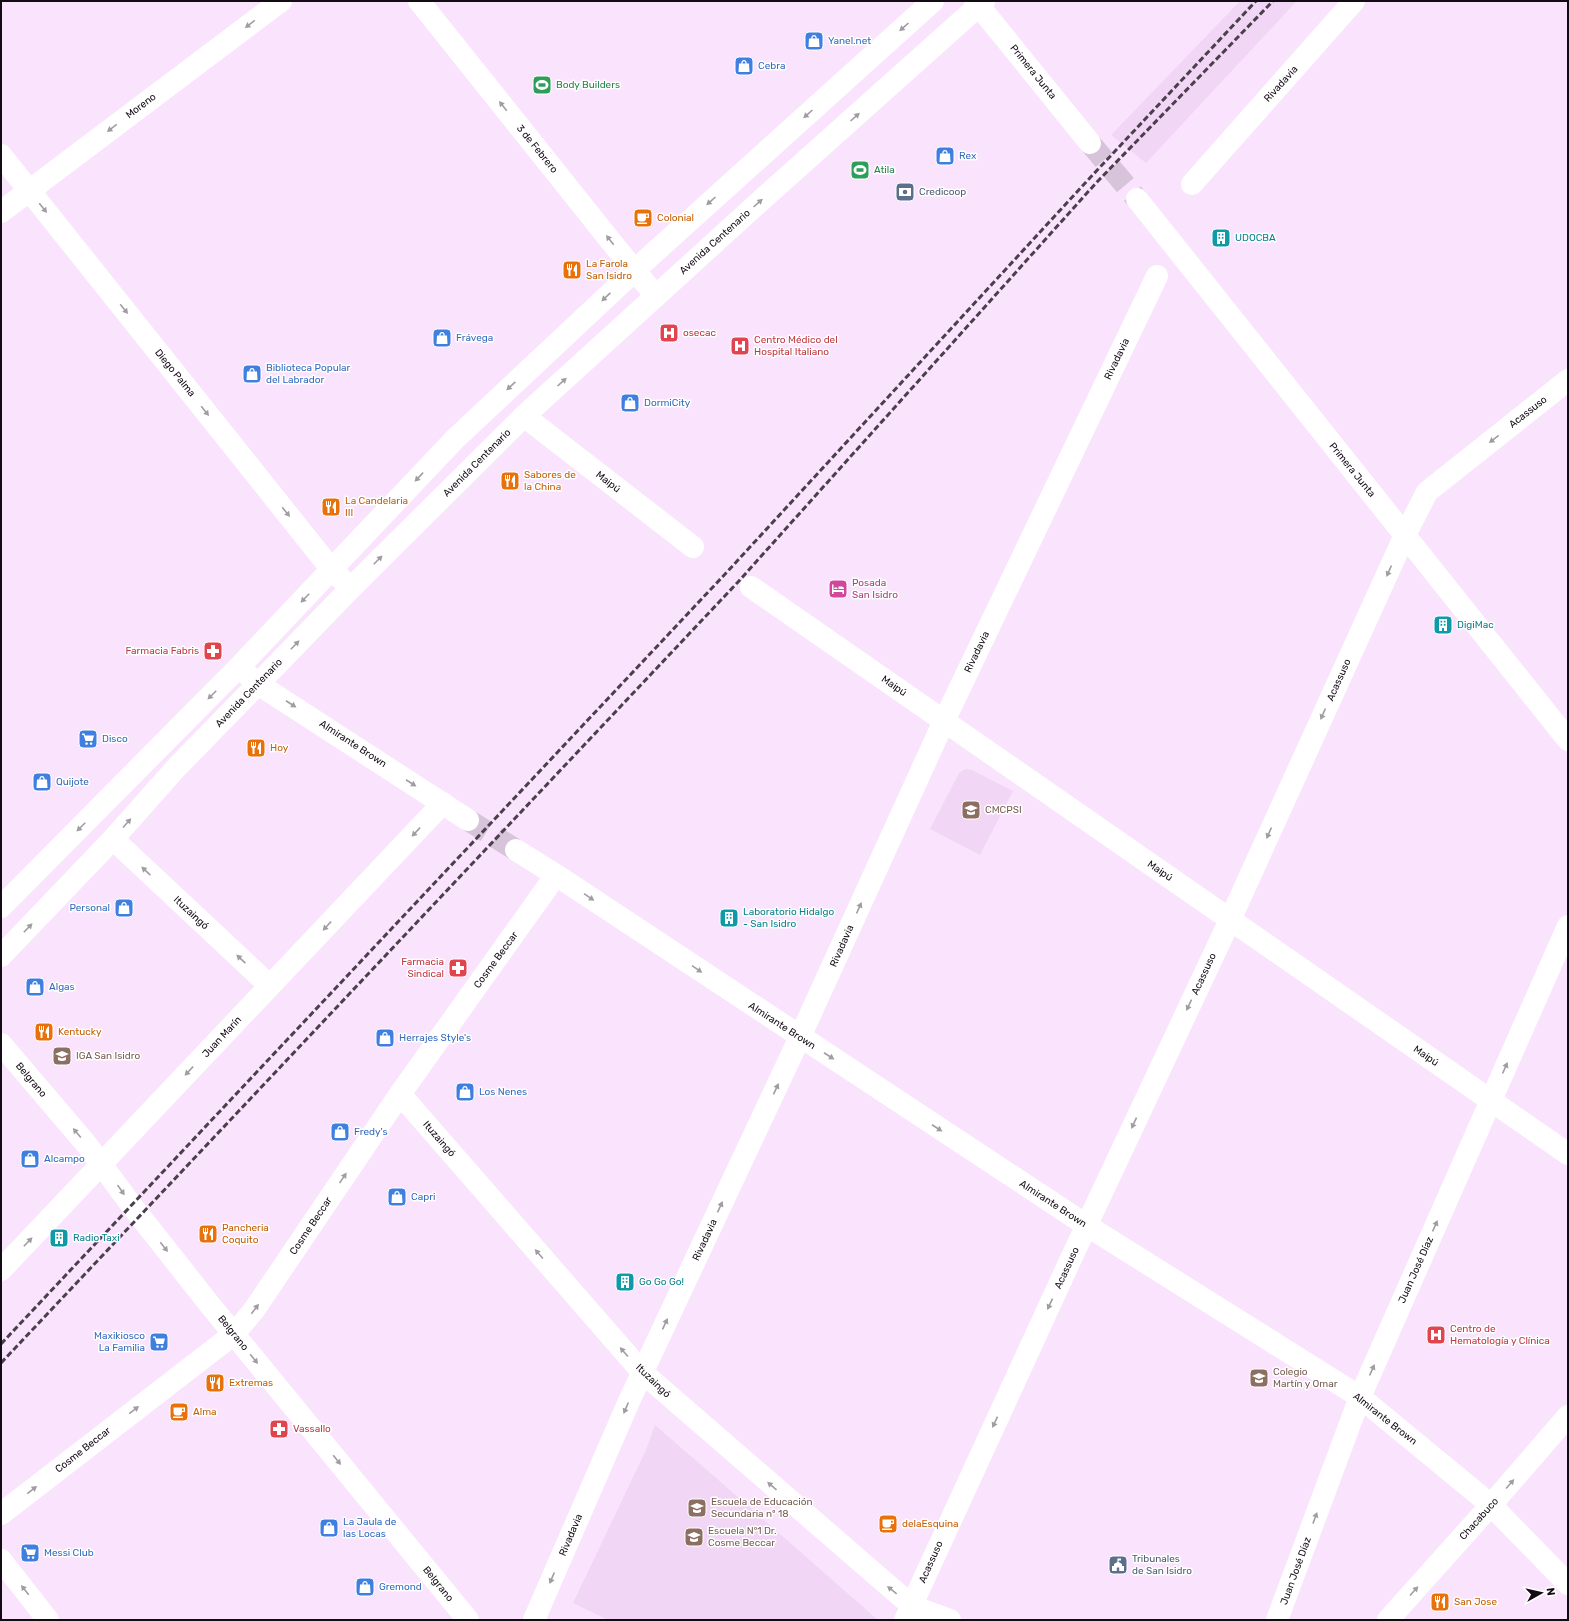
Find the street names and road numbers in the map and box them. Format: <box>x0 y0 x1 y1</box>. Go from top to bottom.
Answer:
street label: Primera Junta <box>1007 42 1059 102</box>
street label: Rivadavia <box>1262 63 1300 105</box>
street label: Moreno <box>123 91 159 121</box>
street label: 3 de Febrero <box>514 122 560 176</box>
street label: Avenida Centenario <box>677 207 753 277</box>
street label: Rivadavia <box>1102 336 1132 382</box>
street label: Diego Palma <box>152 347 198 399</box>
street label: Acassuso <box>1507 393 1550 431</box>
street label: Avenida Centenario <box>441 426 514 499</box>
street label: Primera Junta <box>1326 440 1378 500</box>
street label: Maipú <box>593 469 623 495</box>
street label: Rivadavia <box>962 629 992 675</box>
street label: Avenida Centenario <box>213 656 285 730</box>
street label: Acassuso <box>1324 657 1354 703</box>
street label: Maipú <box>879 673 909 699</box>
street label: Almirante Brown <box>317 718 389 770</box>
street label: Maipú <box>1145 858 1175 884</box>
street label: Ituzaingó <box>171 894 211 932</box>
street label: Rivadavia <box>827 923 857 969</box>
street label: Cosme Beccar <box>471 929 521 991</box>
street label: Acassuso <box>1189 951 1219 997</box>
street label: Almirante Brown <box>746 1000 818 1052</box>
street label: Juan Marín <box>200 1014 244 1060</box>
street label: Maipú <box>1411 1043 1441 1069</box>
street label: Belgrano <box>13 1060 49 1100</box>
street label: Ituzaingó <box>420 1119 458 1160</box>
street label: Almirante Brown <box>1017 1178 1089 1230</box>
street label: Cosme Beccar <box>287 1195 335 1257</box>
street label: Rivadavia <box>690 1217 720 1263</box>
street label: Juan José Díaz <box>1396 1235 1436 1305</box>
street label: Acassuso <box>1052 1245 1082 1291</box>
street label: Belgrano <box>215 1313 251 1353</box>
street label: Ituzaingó <box>633 1362 673 1401</box>
street label: Almirante Brown <box>1351 1390 1419 1448</box>
street label: Cosme Beccar <box>53 1425 113 1475</box>
street label: Chacabuco <box>1457 1495 1501 1543</box>
street label: Rivadavia <box>557 1512 585 1558</box>
street label: Juan José Díaz <box>1278 1535 1314 1607</box>
street label: Acassuso <box>916 1539 946 1585</box>
street label: Belgrano <box>420 1564 456 1604</box>

